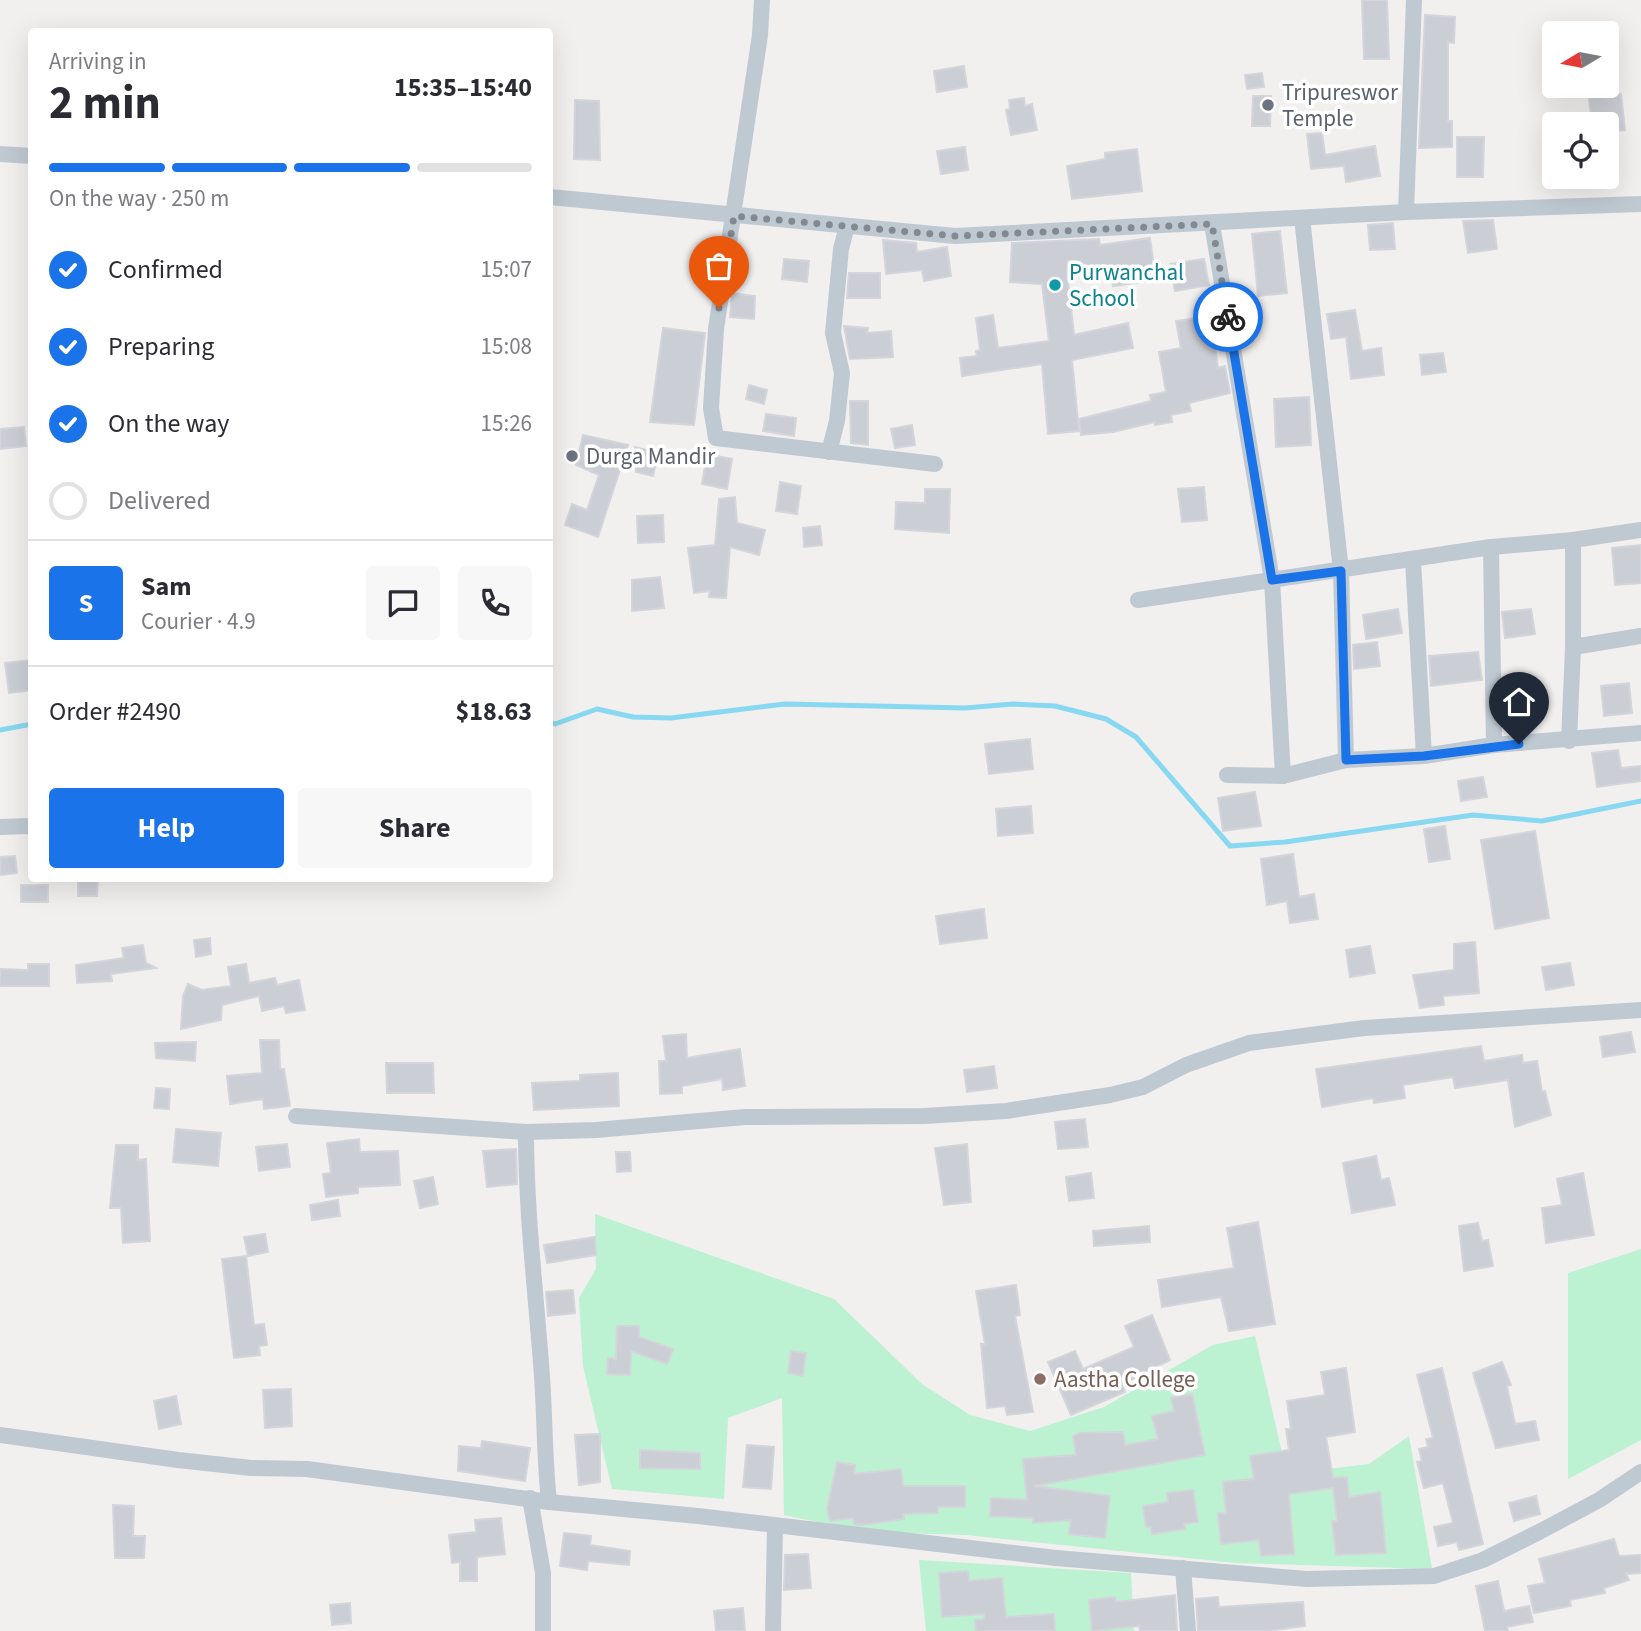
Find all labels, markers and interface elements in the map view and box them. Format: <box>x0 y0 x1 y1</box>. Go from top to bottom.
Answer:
north arrow <box>1542 21 1619 98</box>
map controls <box>1542 21 1619 189</box>
text: Arriving in <box>49 45 147 78</box>
text: 15:35–15:40 <box>394 69 532 106</box>
text: 2 min <box>49 71 161 136</box>
place label: Tripureswor Temple <box>1282 76 1399 135</box>
marker: Tripureswor Temple <box>1260 97 1276 113</box>
button: locate <box>1542 112 1619 189</box>
text: On the way · 250 m <box>49 182 229 215</box>
pin <box>689 236 749 308</box>
icon: bag <box>700 247 738 285</box>
icon: check <box>49 251 87 289</box>
text: Confirmed <box>108 251 223 288</box>
text: 15:07 <box>481 253 532 286</box>
place label: Purwanchal School <box>1069 256 1184 315</box>
marker: Purwanchal School <box>1047 277 1063 293</box>
courier <box>1193 282 1263 352</box>
icon: bike <box>1209 298 1247 336</box>
icon: check <box>49 328 87 366</box>
text: Preparing <box>108 328 214 365</box>
text: 15:08 <box>481 330 532 363</box>
icon: check <box>49 405 87 443</box>
text: On the way <box>108 405 229 442</box>
text: 15:26 <box>481 407 532 440</box>
place label: Durga Mandir <box>586 440 716 473</box>
marker: Durga Mandir <box>564 448 580 464</box>
text: Delivered <box>108 482 211 519</box>
button: chat <box>366 566 440 640</box>
button: phone <box>458 566 532 640</box>
text: Sam <box>141 568 191 605</box>
text: S <box>79 585 93 622</box>
text: Courier · 4.9 <box>141 605 256 638</box>
pin <box>1489 672 1549 744</box>
icon: home <box>1500 683 1538 721</box>
text: Order #2490 <box>49 693 181 730</box>
text: $18.63 <box>456 693 532 730</box>
button: Help <box>49 788 284 868</box>
button: Share <box>298 788 532 868</box>
place label: Aastha College <box>1054 1363 1195 1396</box>
marker: Aastha College <box>1032 1371 1048 1387</box>

